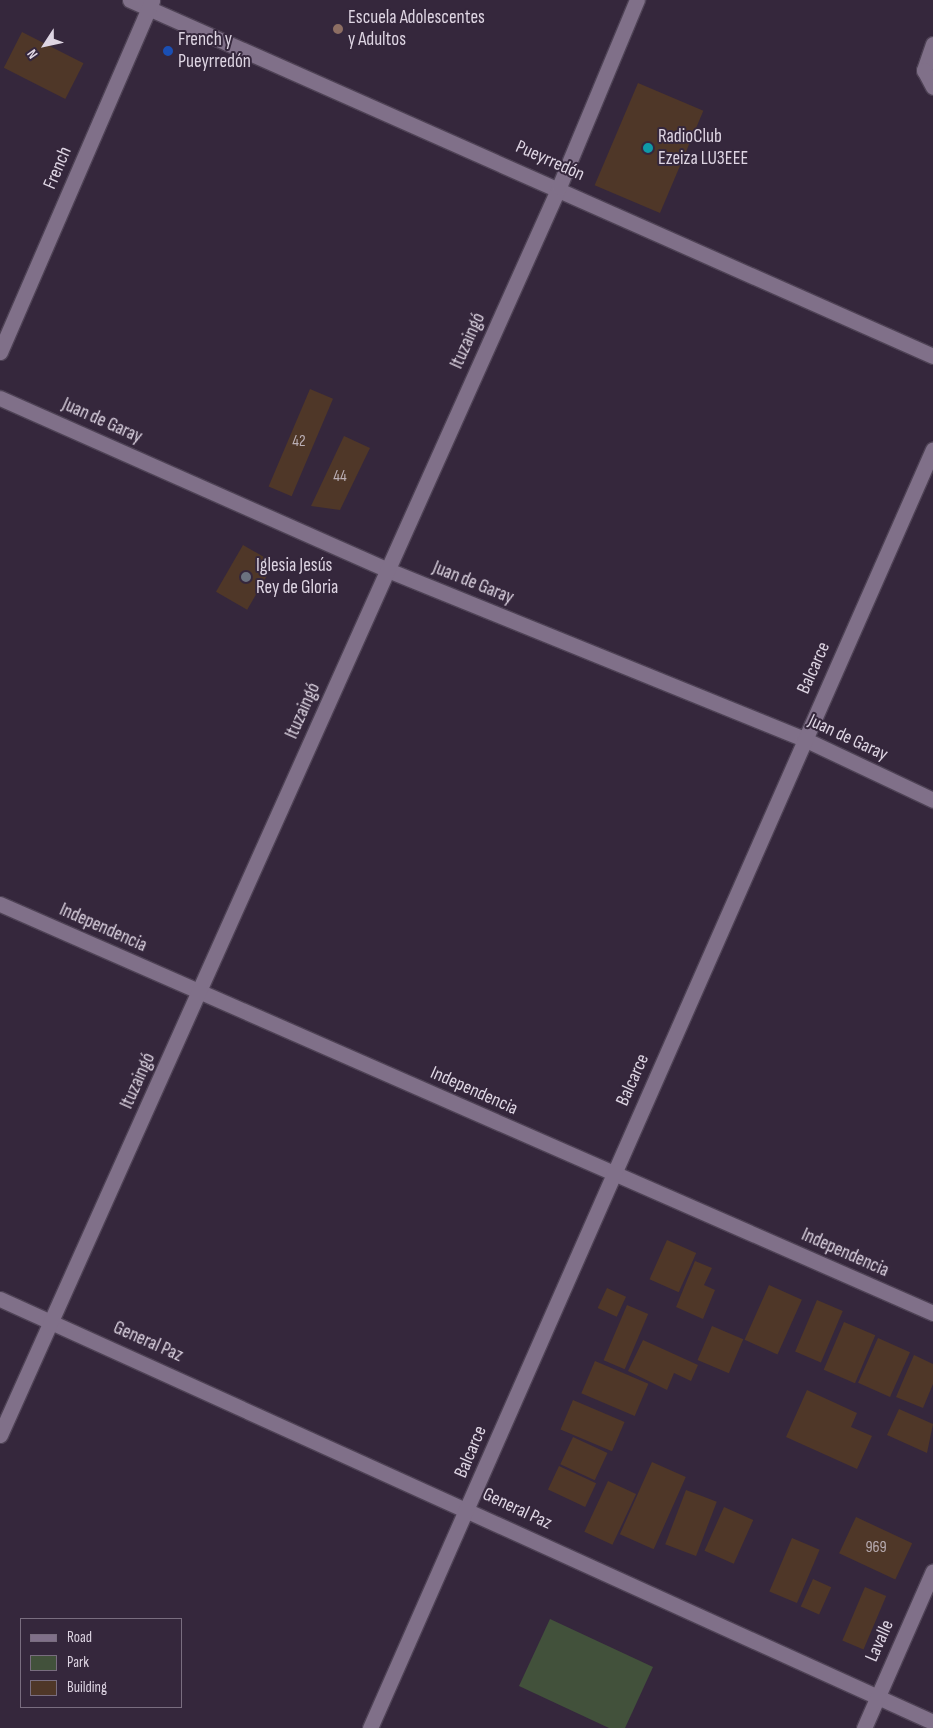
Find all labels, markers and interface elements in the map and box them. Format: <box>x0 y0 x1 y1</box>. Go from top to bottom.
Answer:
place label: Escuela Adolescentes y Adultos <box>348 7 485 51</box>
north arrow <box>20 20 70 70</box>
marker: Escuela Adolescentes y Adultos <box>332 23 344 35</box>
place label: French y Pueyrredón <box>178 29 251 73</box>
marker: French y Pueyrredón <box>162 45 174 57</box>
text: N <box>23 46 41 62</box>
place label: RadioClub Ezeiza LU3EEE <box>658 126 748 170</box>
street label: Pueyrredón <box>512 136 588 186</box>
marker: RadioClub Ezeiza LU3EEE <box>642 142 654 154</box>
street label: French <box>39 143 77 193</box>
street label: Ituzaingó <box>446 310 490 372</box>
street label: Juan de Garay <box>58 393 146 449</box>
house number: 42 <box>292 432 306 452</box>
house number: 44 <box>333 467 347 487</box>
place label: Iglesia Jesús Rey de Gloria <box>256 555 338 599</box>
street label: Juan de Garay <box>429 556 517 610</box>
marker: Iglesia Jesús Rey de Gloria <box>240 571 252 583</box>
street label: Balcarce <box>793 639 835 697</box>
street label: Ituzaingó <box>281 680 325 742</box>
street label: Juan de Garay <box>805 710 891 766</box>
street label: Independencia <box>56 899 150 957</box>
street label: Ituzaingó <box>116 1050 160 1112</box>
street label: Balcarce <box>612 1051 654 1109</box>
street label: Independencia <box>427 1062 521 1120</box>
street label: Independencia <box>798 1224 892 1282</box>
street label: General Paz <box>110 1317 186 1367</box>
street label: Balcarce <box>450 1423 492 1481</box>
street label: General Paz <box>479 1483 555 1535</box>
house number: 969 <box>865 1538 887 1558</box>
street label: Lavalle <box>861 1617 899 1665</box>
legend <box>20 1618 182 1708</box>
text: Road <box>67 1628 92 1647</box>
text: Park <box>67 1653 89 1672</box>
text: Building <box>67 1678 107 1697</box>

